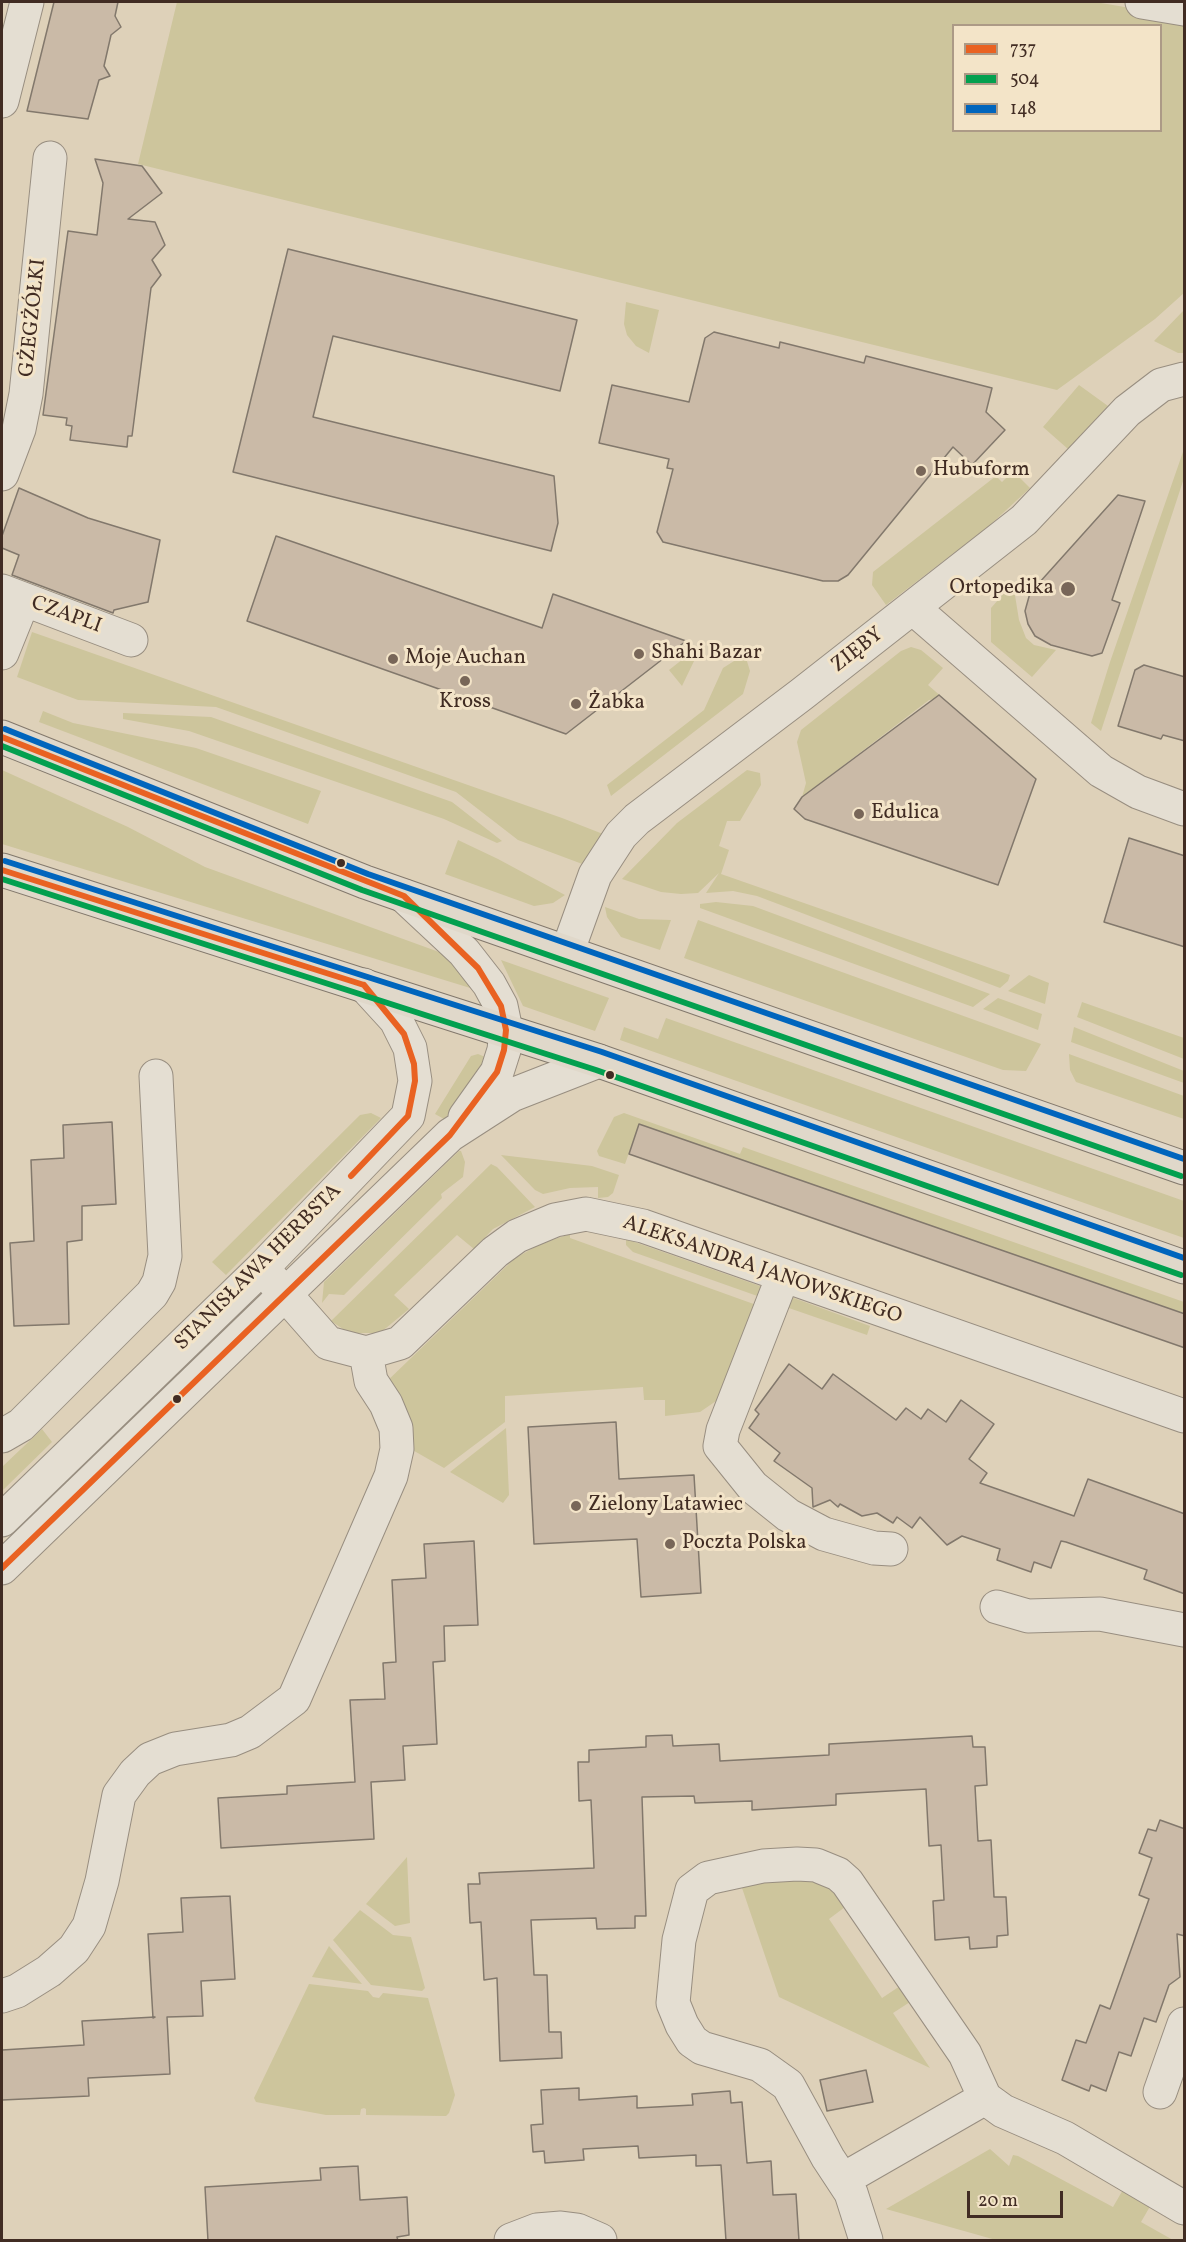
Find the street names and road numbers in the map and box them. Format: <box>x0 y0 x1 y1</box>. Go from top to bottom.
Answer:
street label: GŻEGŻÓŁKI <box>15 258 53 378</box>
street label: CZAPLI <box>27 592 105 640</box>
street label: ZIĘBY <box>827 623 889 679</box>
street label: STANISŁAWA HERBSTA <box>170 1179 348 1357</box>
street label: ALEKSANDRA JANOWSKIEGO <box>619 1211 905 1331</box>

